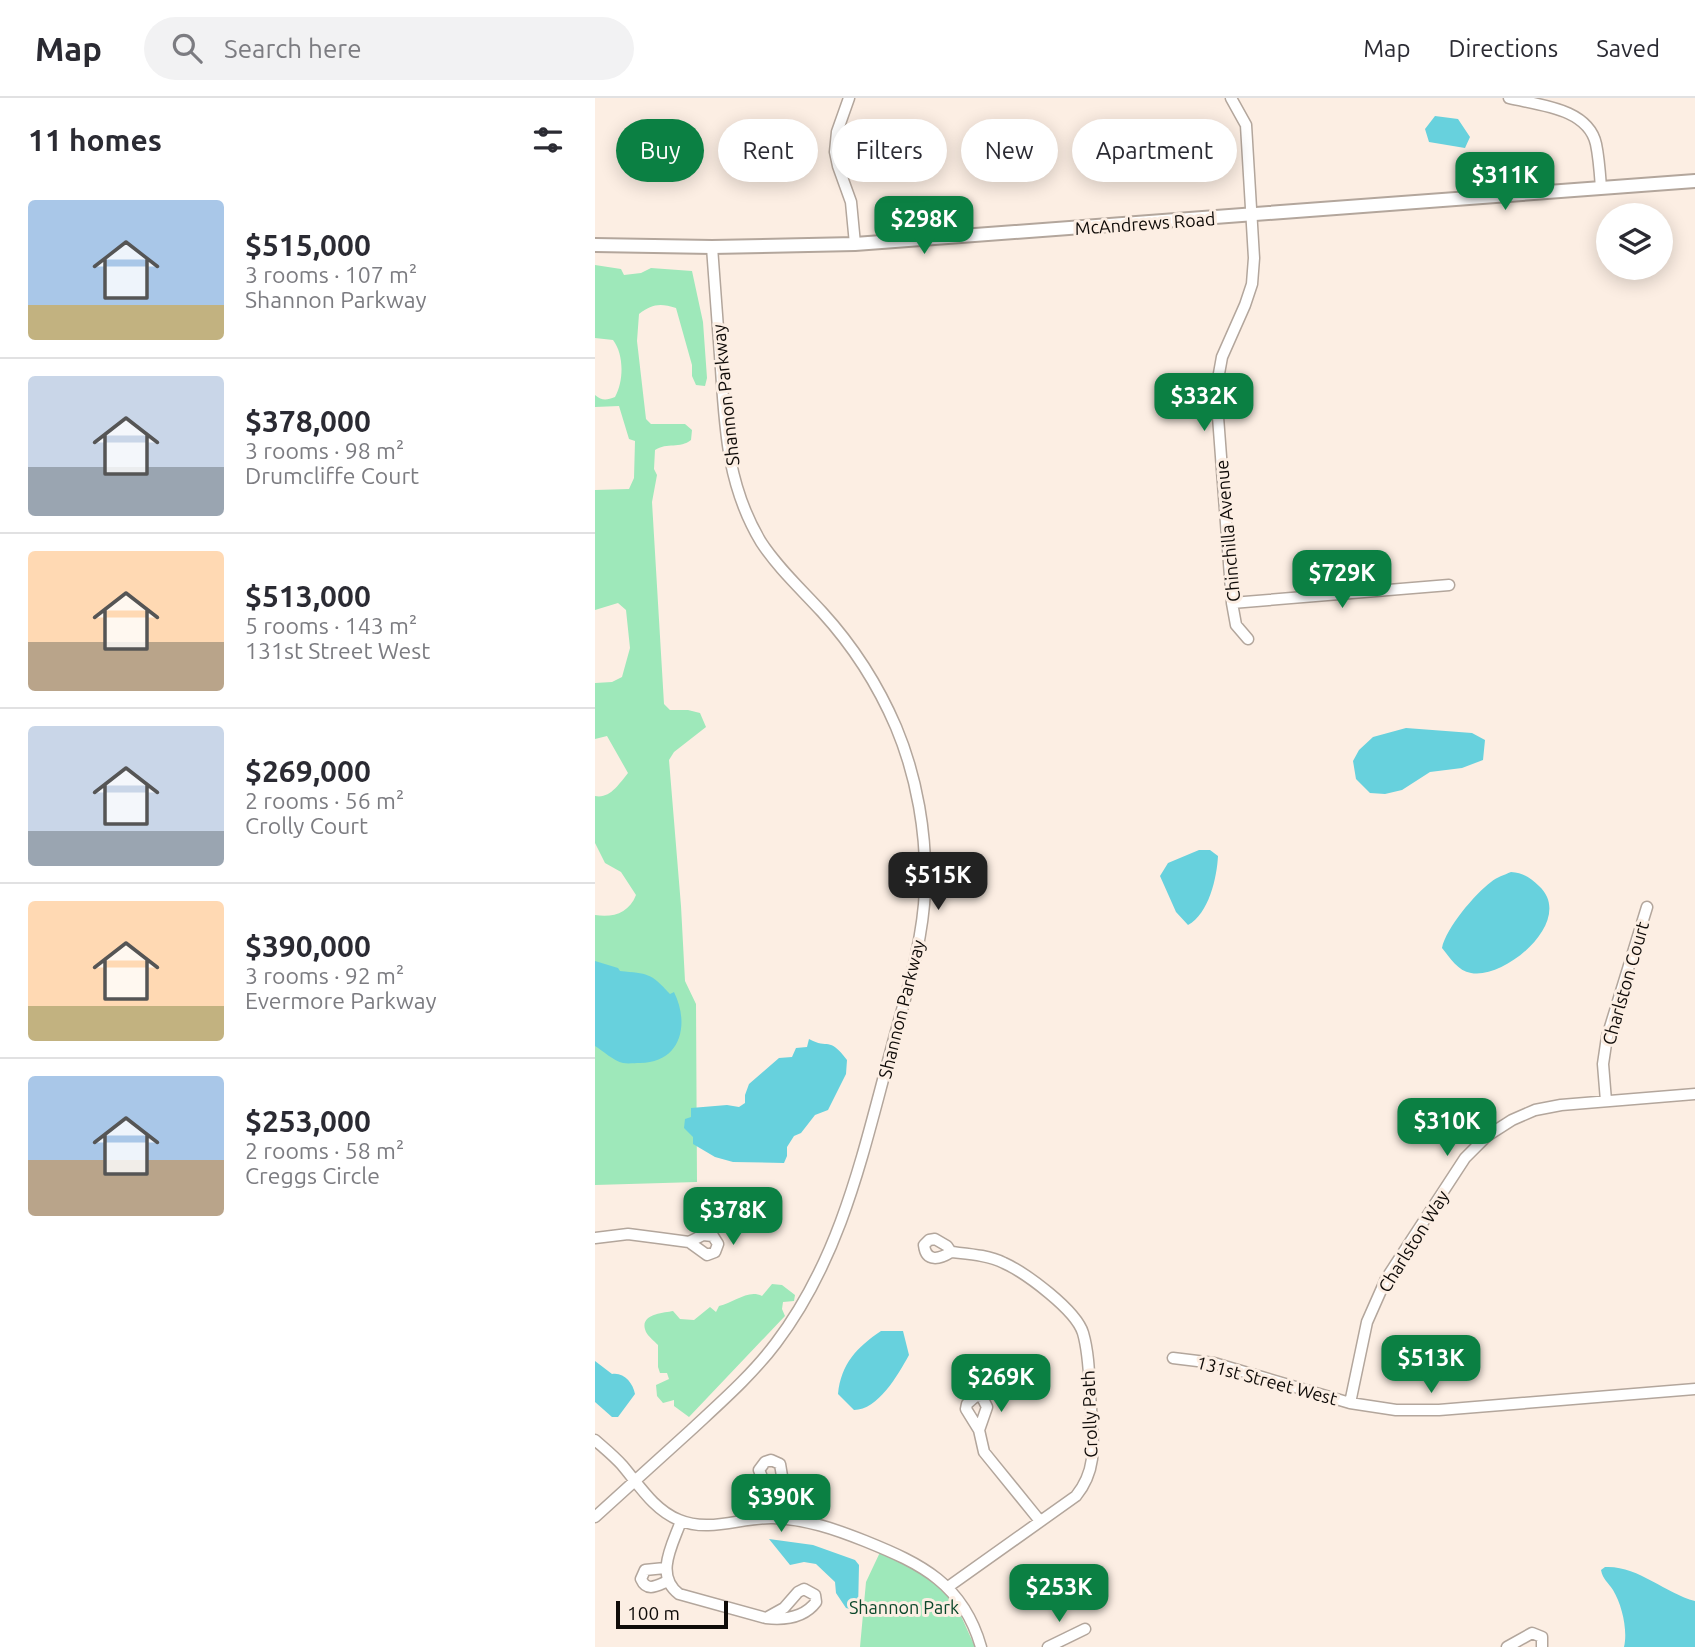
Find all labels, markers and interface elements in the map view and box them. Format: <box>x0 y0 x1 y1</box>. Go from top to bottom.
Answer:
search box <box>144 17 634 80</box>
icon: search <box>168 29 206 67</box>
text: Map <box>35 30 102 67</box>
text: Search here <box>224 34 362 63</box>
text: Map <box>1363 35 1410 62</box>
text: Directions <box>1448 35 1558 62</box>
text: Saved <box>1596 35 1660 62</box>
chip: Buy <box>616 119 704 182</box>
chip: Rent <box>718 119 818 182</box>
chip: Filters <box>832 119 947 182</box>
chip: New <box>961 119 1058 182</box>
chip: Apartment <box>1072 119 1237 182</box>
icon: filters <box>529 121 567 159</box>
text: 11 homes <box>28 123 162 157</box>
pin: $311K <box>1456 152 1554 212</box>
text: $311K <box>1471 162 1539 187</box>
pin: $298K <box>875 197 973 256</box>
map controls <box>1596 203 1673 280</box>
button: layers <box>1596 203 1673 280</box>
text: $298K <box>890 206 958 231</box>
street label: McAndrews Road <box>1074 208 1216 238</box>
icon: home <box>84 228 168 312</box>
text: $515,000 <box>245 228 371 262</box>
text: 3 rooms · 107 m² <box>245 262 417 287</box>
text: Shannon Parkway <box>245 287 427 312</box>
street label: Shannon Parkway <box>708 323 742 467</box>
pin: $332K <box>1155 374 1253 433</box>
text: $332K <box>1170 383 1238 408</box>
icon: home <box>84 404 168 488</box>
text: $378,000 <box>245 404 371 438</box>
text: 3 rooms · 98 m² <box>245 438 404 463</box>
street label: Chinchilla Avenue <box>1211 459 1243 603</box>
text: Drumcliffe Court <box>245 463 419 488</box>
pin: $729K <box>1293 550 1391 610</box>
text: $729K <box>1308 560 1376 585</box>
icon: home <box>84 579 168 663</box>
text: $513,000 <box>245 579 371 613</box>
text: 5 rooms · 143 m² <box>245 613 417 638</box>
text: 131st Street West <box>245 638 430 663</box>
icon: home <box>84 754 168 838</box>
text: $269,000 <box>245 754 371 788</box>
text: 2 rooms · 56 m² <box>245 788 404 813</box>
text: Crolly Court <box>245 813 368 838</box>
pin: $515K <box>889 852 987 912</box>
text: $515K <box>904 862 972 887</box>
street label: Charlston Court <box>1598 919 1652 1047</box>
icon: home <box>84 929 168 1013</box>
text: $390,000 <box>245 929 371 963</box>
street label: Shannon Parkway <box>874 937 928 1080</box>
text: 3 rooms · 92 m² <box>245 963 404 988</box>
text: Evermore Parkway <box>245 988 437 1013</box>
pin: $310K <box>1398 1098 1496 1158</box>
icon: home <box>84 1104 168 1188</box>
text: $253,000 <box>245 1104 371 1138</box>
text: $310K <box>1413 1108 1481 1133</box>
text: 2 rooms · 58 m² <box>245 1138 404 1163</box>
text: Creggs Circle <box>245 1163 380 1188</box>
street label: Charlston Way <box>1374 1186 1452 1296</box>
pin: $378K <box>684 1188 782 1247</box>
text: $378K <box>699 1197 767 1222</box>
pin: $513K <box>1382 1336 1480 1395</box>
text: $513K <box>1397 1345 1465 1370</box>
street label: 131st Street West <box>1194 1352 1340 1408</box>
pin: $269K <box>952 1354 1050 1414</box>
text: $269K <box>967 1364 1035 1389</box>
street label: Crolly Path <box>1077 1370 1101 1458</box>
pin: $390K <box>732 1474 830 1534</box>
text: $390K <box>747 1484 815 1509</box>
pin: $253K <box>1010 1564 1108 1624</box>
text: $253K <box>1025 1574 1093 1599</box>
park label: Shannon Park <box>849 1597 959 1617</box>
scale bar <box>616 1598 728 1630</box>
text: 100 m <box>627 1602 680 1624</box>

